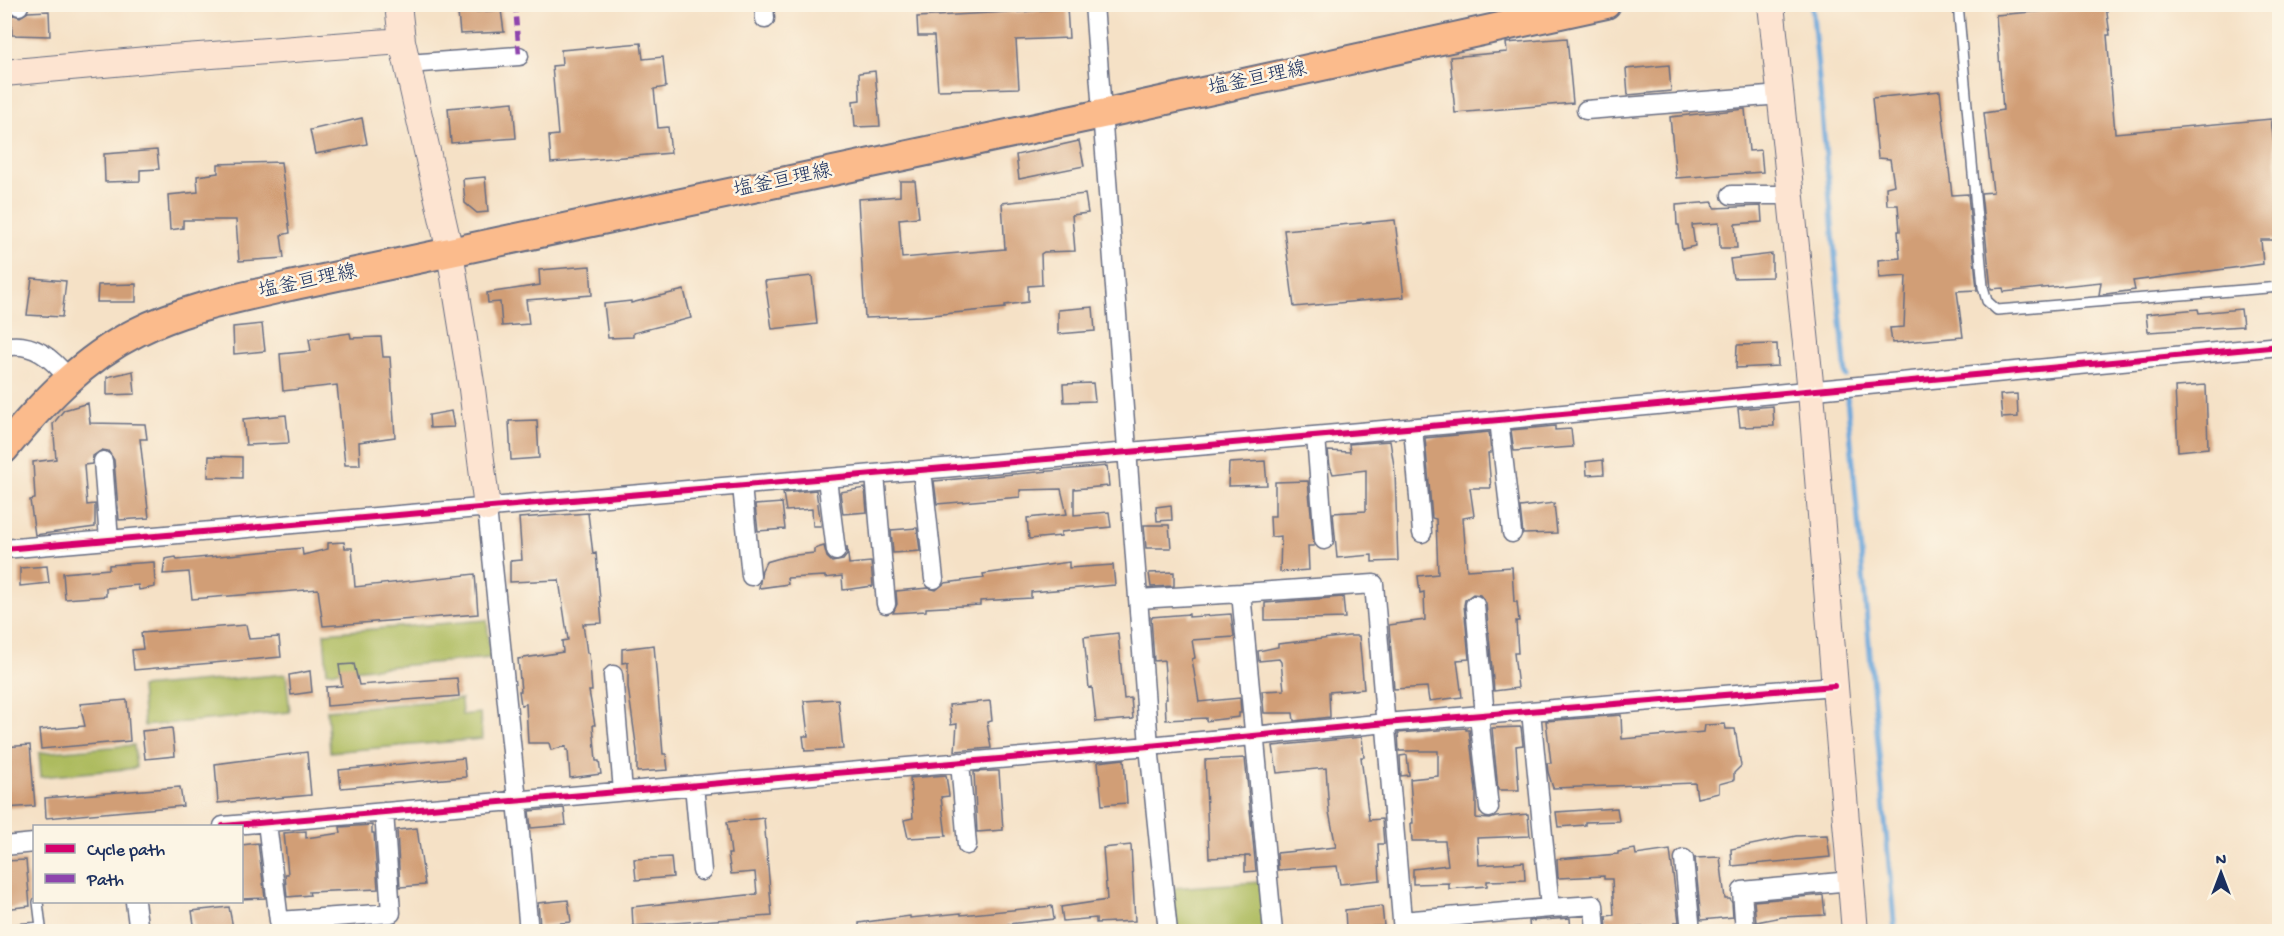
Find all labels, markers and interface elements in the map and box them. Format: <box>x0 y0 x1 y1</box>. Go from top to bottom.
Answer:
street label: 塩釜亘理線 <box>1206 57 1309 102</box>
street label: 塩釜亘理線 <box>731 159 834 204</box>
street label: 塩釜亘理線 <box>256 260 359 305</box>
legend <box>33 825 243 903</box>
text: Cycle path <box>87 841 165 862</box>
north arrow <box>2191 843 2251 903</box>
text: N <box>2216 852 2227 871</box>
text: Path <box>86 871 124 892</box>

